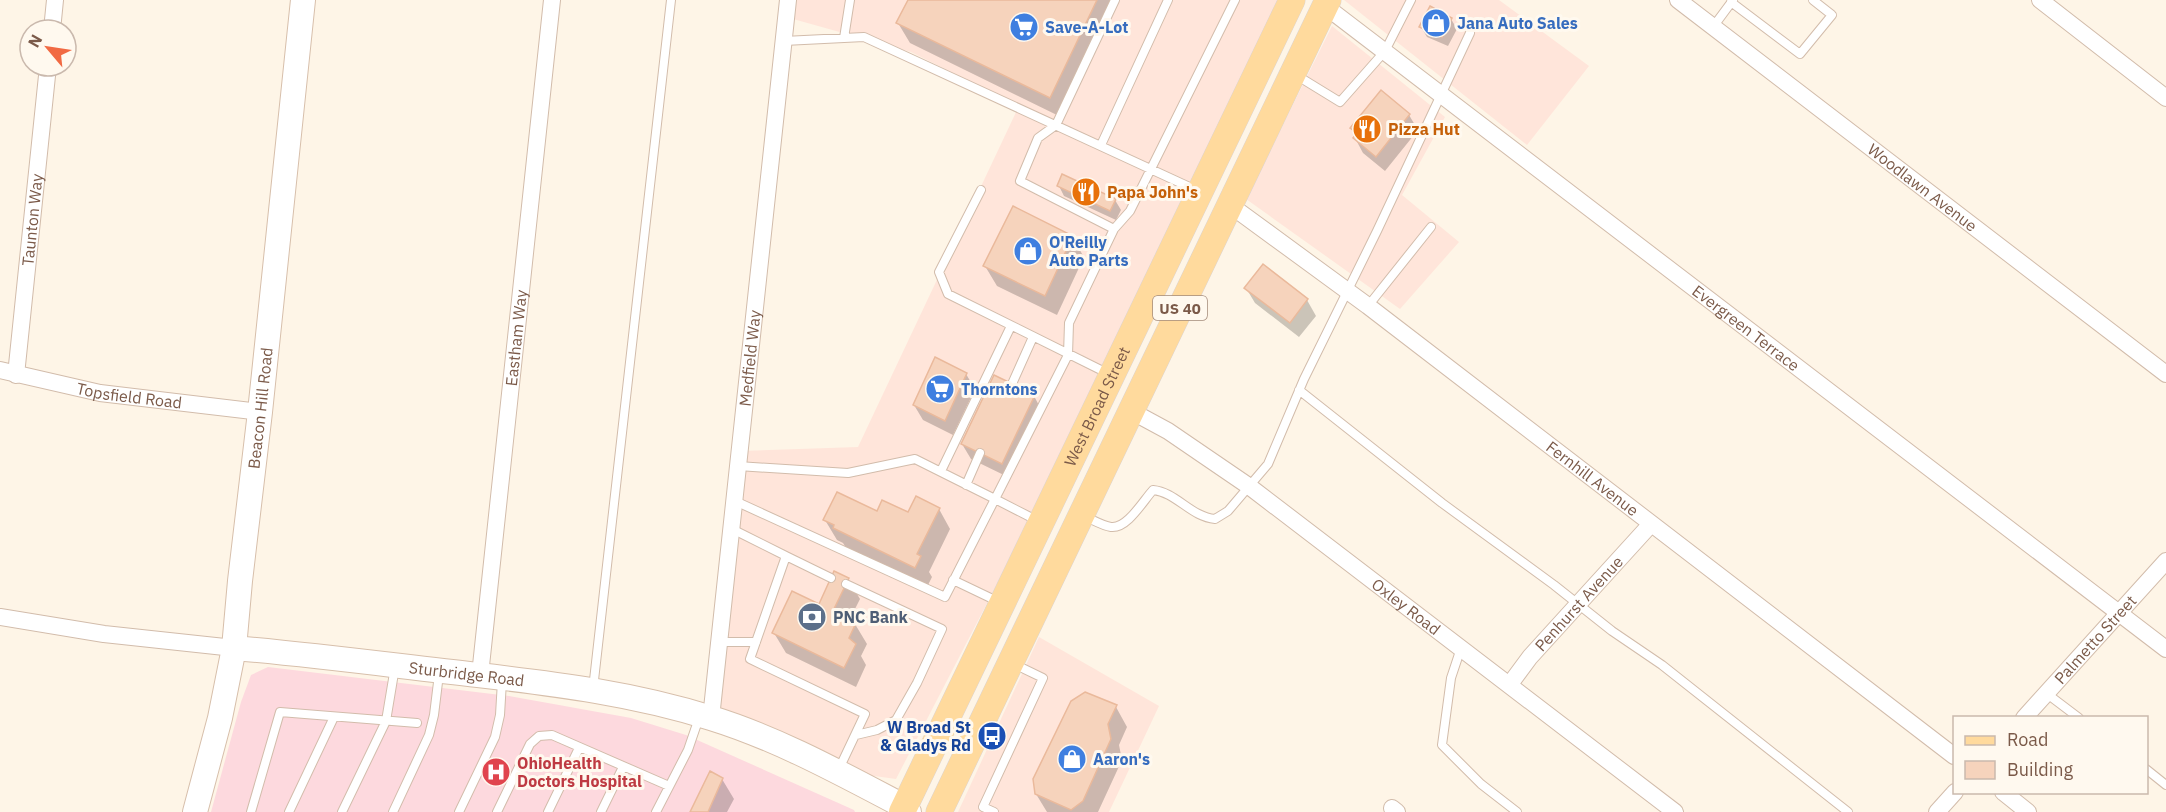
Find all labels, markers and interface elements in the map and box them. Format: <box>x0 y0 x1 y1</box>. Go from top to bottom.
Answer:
shop icon: Jana Auto Sales <box>1420 7 1452 39</box>
supermarket icon: Save-A-Lot <box>1008 11 1040 43</box>
place label: Jana Auto Sales <box>1457 13 1578 33</box>
place label: Save-A-Lot <box>1045 17 1128 37</box>
north arrow <box>18 18 78 78</box>
text: N <box>23 31 46 51</box>
restaurant icon: Pizza Hut <box>1351 113 1383 145</box>
place label: Pizza Hut <box>1388 119 1460 139</box>
street label: Woodlawn Avenue <box>1864 139 1981 236</box>
street label: Taunton Way <box>17 173 47 267</box>
restaurant icon: Papa John's <box>1070 176 1102 208</box>
place label: Papa John's <box>1107 182 1198 202</box>
place label: O'Reilly Auto Parts <box>1049 232 1128 270</box>
shop icon: O'Reilly Auto Parts <box>1012 235 1044 267</box>
street label: Evergreen Terrace <box>1688 280 1804 375</box>
street label: Eastham Way <box>501 289 531 387</box>
road number: US 40 <box>1153 296 1207 320</box>
street label: Medfield Way <box>734 309 765 407</box>
street label: West Broad Street <box>1060 343 1134 470</box>
street label: Beacon Hill Road <box>243 346 277 470</box>
supermarket icon: Thorntons <box>924 373 956 405</box>
street label: Topsfield Road <box>75 378 183 413</box>
place label: Thorntons <box>961 379 1038 399</box>
street label: Fernhill Avenue <box>1542 437 1643 520</box>
street label: Penhurst Avenue <box>1530 551 1627 655</box>
street label: Oxley Road <box>1368 574 1444 639</box>
street label: Palmetto Street <box>2050 591 2140 688</box>
bank icon: PNC Bank <box>796 601 828 633</box>
place label: PNC Bank <box>833 607 909 627</box>
street label: Sturbridge Road <box>408 657 525 690</box>
legend <box>1953 716 2148 794</box>
place label: W Broad St & Gladys Rd <box>880 717 971 755</box>
bus stop icon: W Broad St & Gladys Rd <box>976 720 1008 752</box>
text: Road <box>2007 728 2048 751</box>
shop icon: Aaron's <box>1056 743 1088 775</box>
place label: Aaron's <box>1093 749 1150 769</box>
place label: OhioHealth Doctors Hospital <box>517 753 642 791</box>
hospital icon: OhioHealth Doctors Hospital <box>480 756 512 788</box>
text: Building <box>2007 758 2074 781</box>

